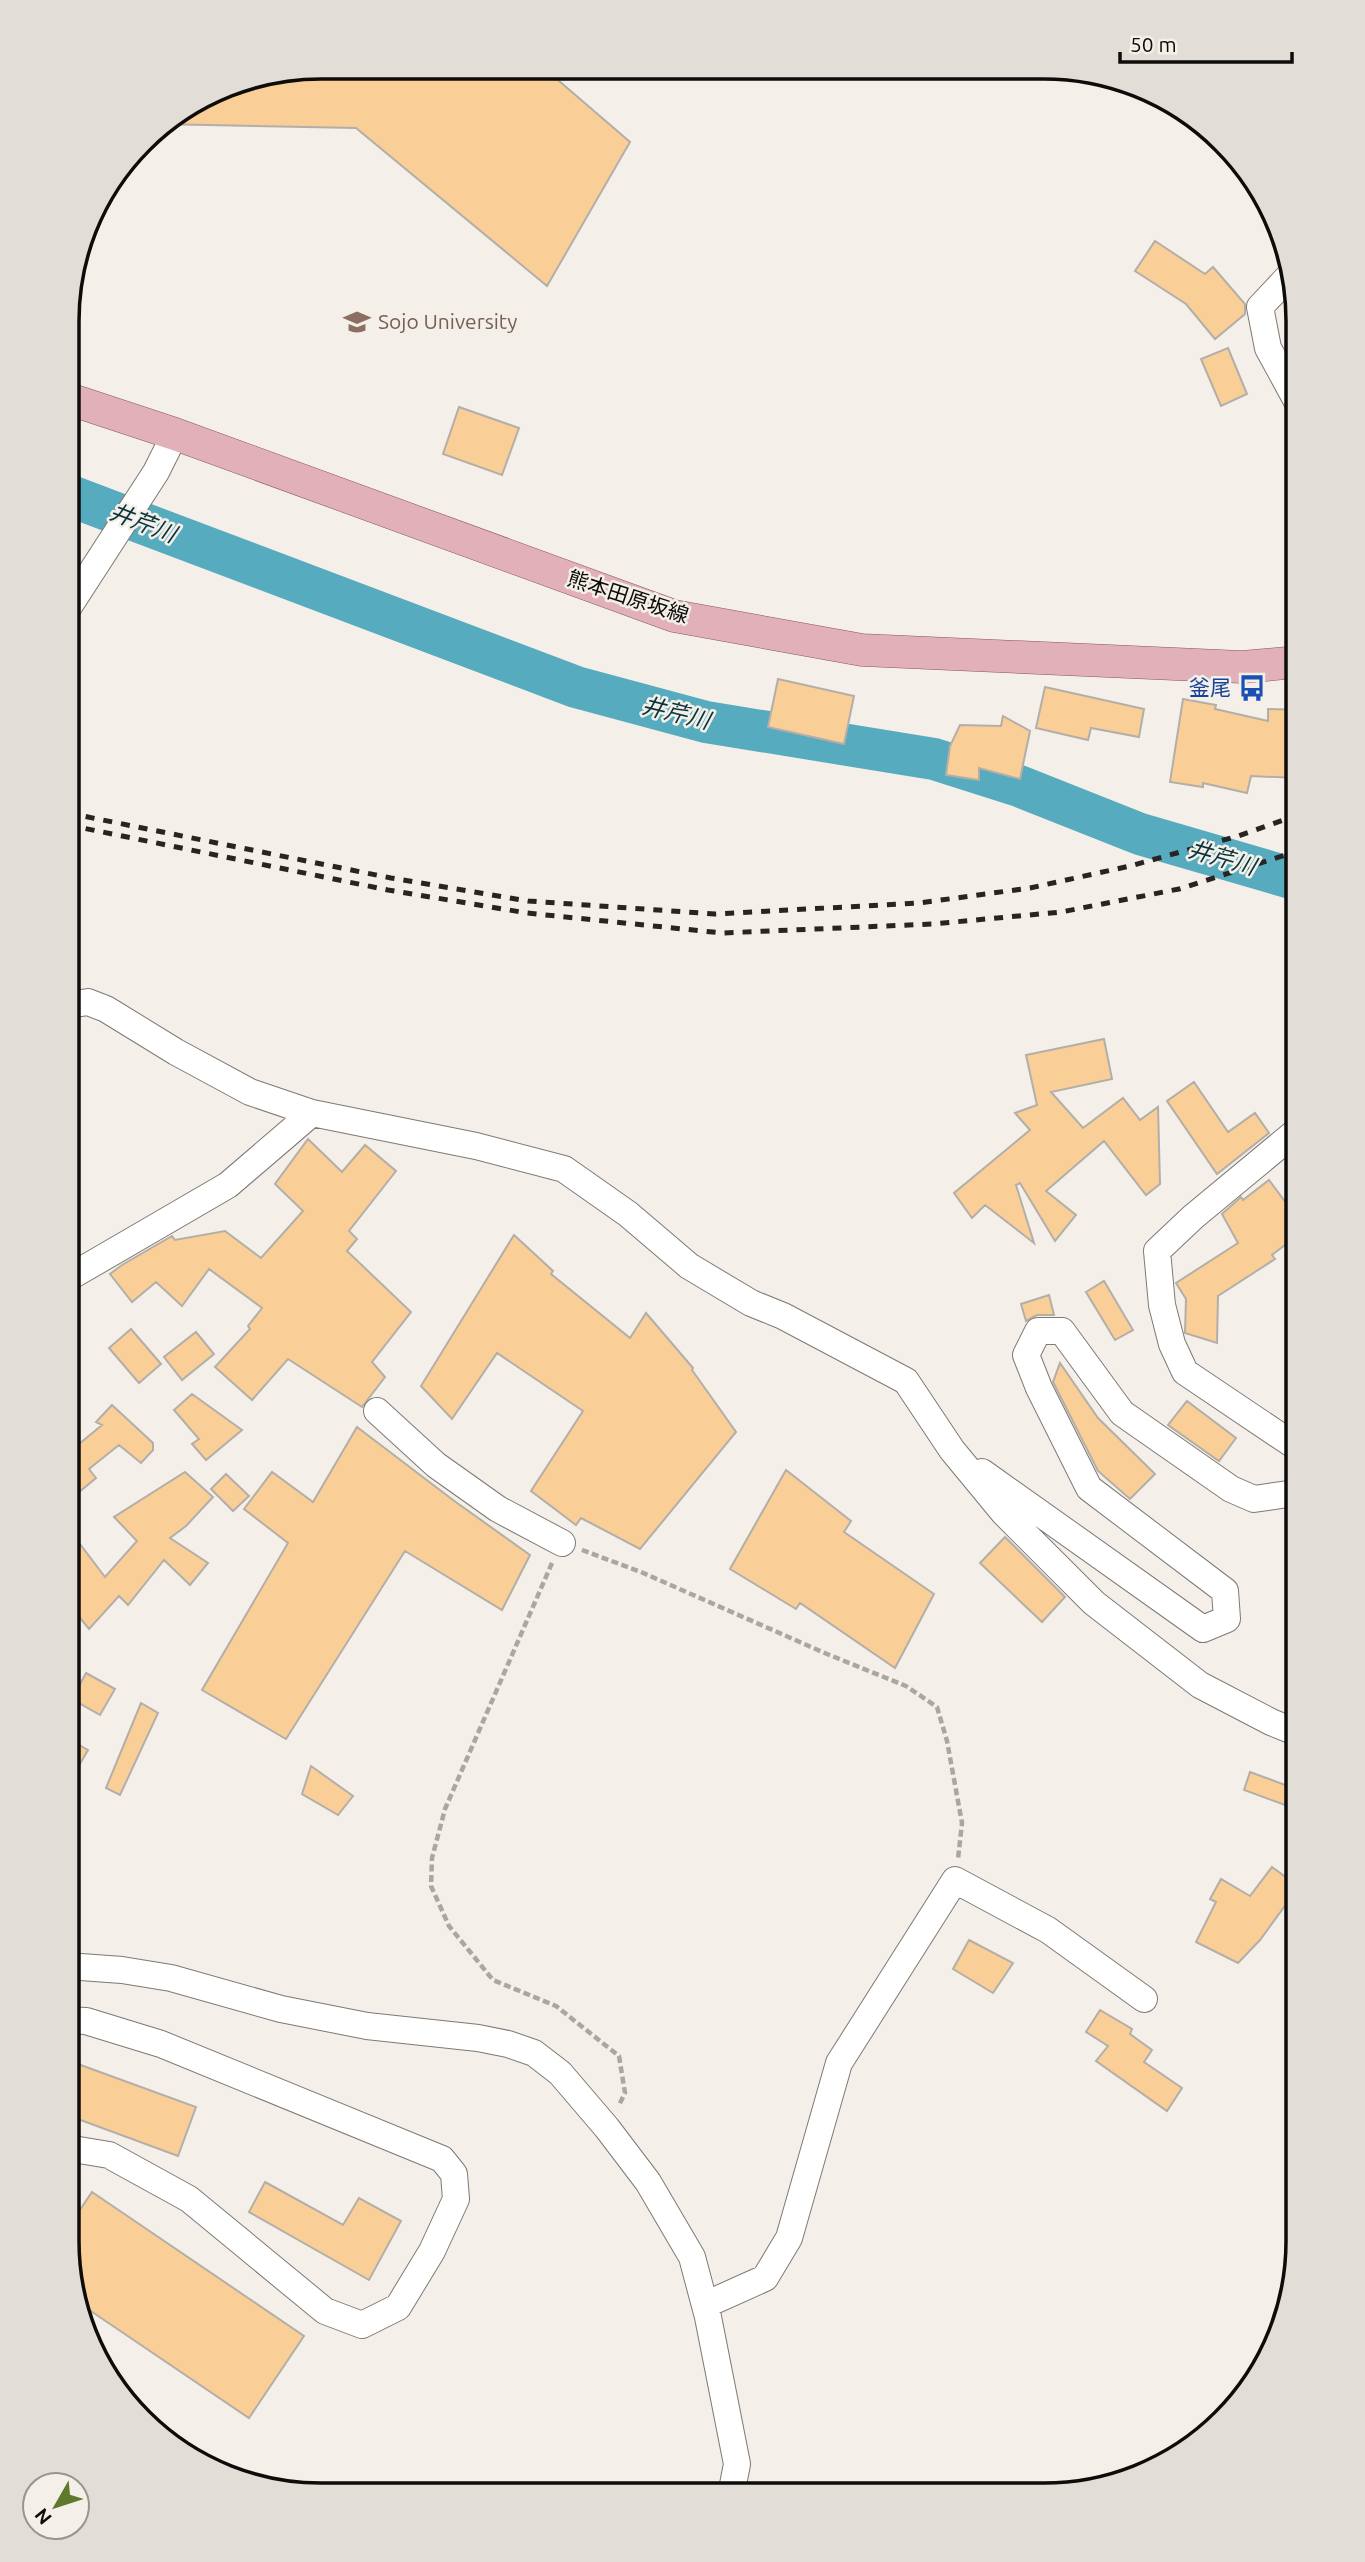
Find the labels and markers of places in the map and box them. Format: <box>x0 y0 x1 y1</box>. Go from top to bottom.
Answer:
school or university icon: Sojo University <box>342 307 372 337</box>
place label: Sojo University <box>378 309 517 333</box>
bus stop icon: 釜尾 <box>1237 673 1267 703</box>
place label: 釜尾 <box>1189 675 1231 699</box>

